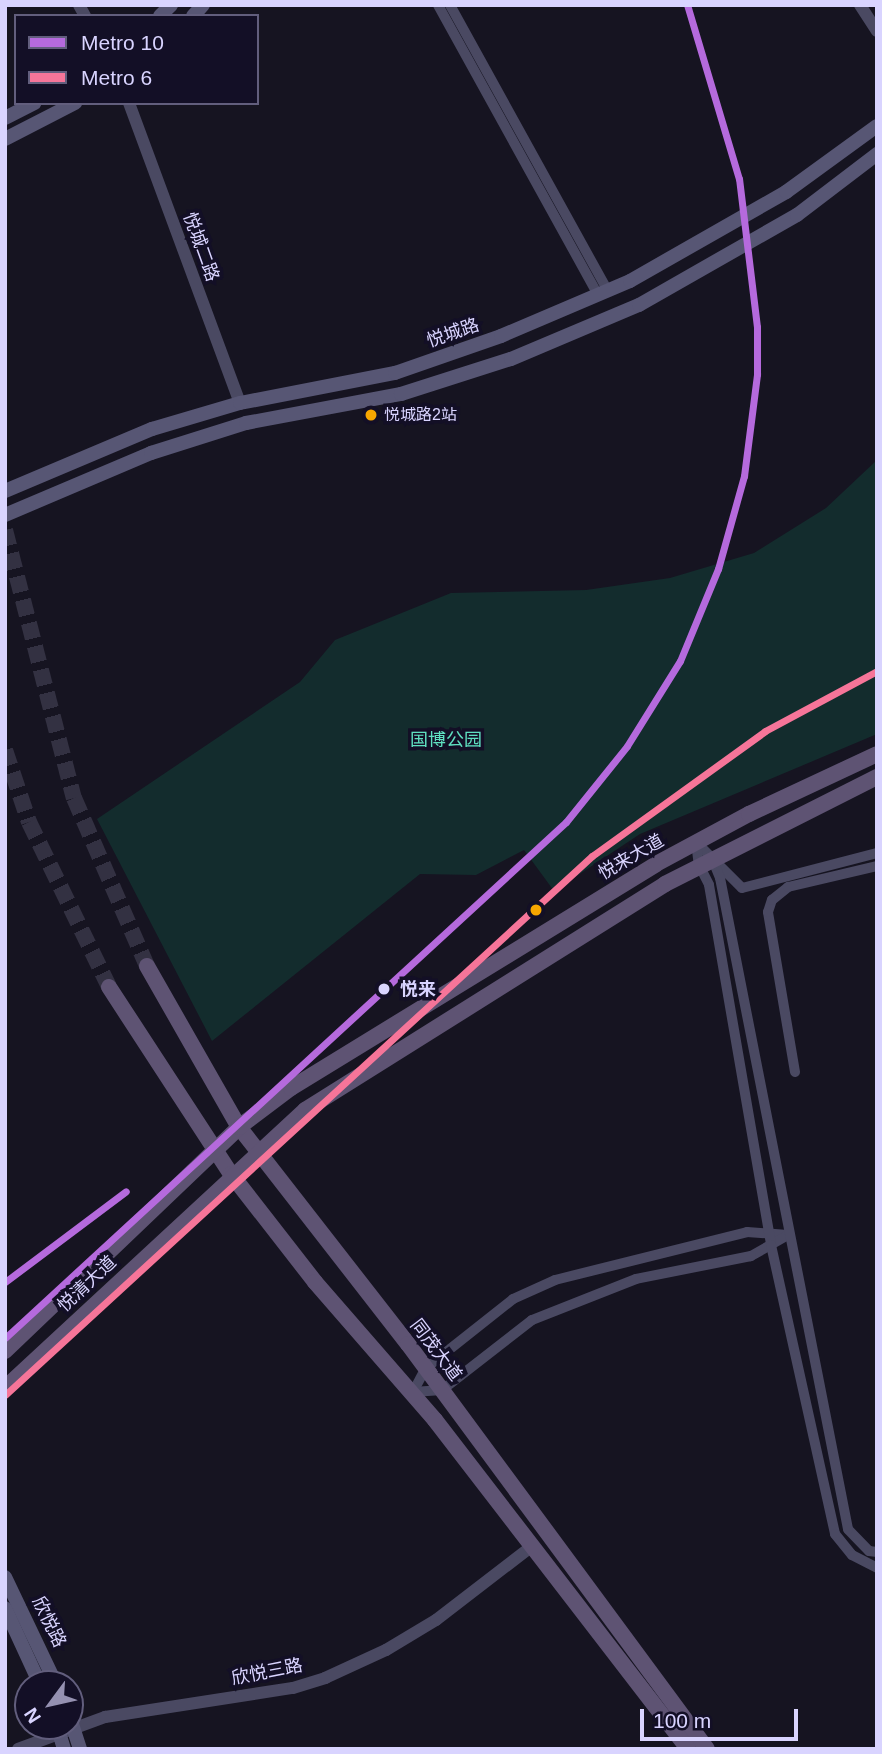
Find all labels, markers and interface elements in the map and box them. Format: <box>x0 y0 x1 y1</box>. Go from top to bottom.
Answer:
legend <box>14 14 259 105</box>
text: Metro 10 <box>81 31 164 54</box>
text: Metro 6 <box>81 66 152 89</box>
street label: 悦城二路 <box>179 209 223 285</box>
street label: 悦城路 <box>424 314 482 352</box>
place label: 悦城路2站 <box>384 405 457 425</box>
marker: 悦城路2站 <box>364 408 378 422</box>
park label: 国博公园 <box>410 729 482 751</box>
street label: 悦来大道 <box>594 830 668 884</box>
unlabelled marker <box>529 903 543 917</box>
place label: 悦来 <box>400 978 436 1000</box>
marker: 悦来 <box>374 979 394 999</box>
street label: 悦清大道 <box>53 1252 121 1316</box>
street label: 同茂大道 <box>406 1315 466 1385</box>
street label: 欣悦路 <box>27 1593 71 1651</box>
street label: 欣悦三路 <box>230 1655 304 1689</box>
north arrow <box>14 1670 84 1740</box>
scale bar <box>644 1694 802 1738</box>
text: N <box>20 1704 45 1727</box>
text: 100 m <box>653 1709 711 1732</box>

